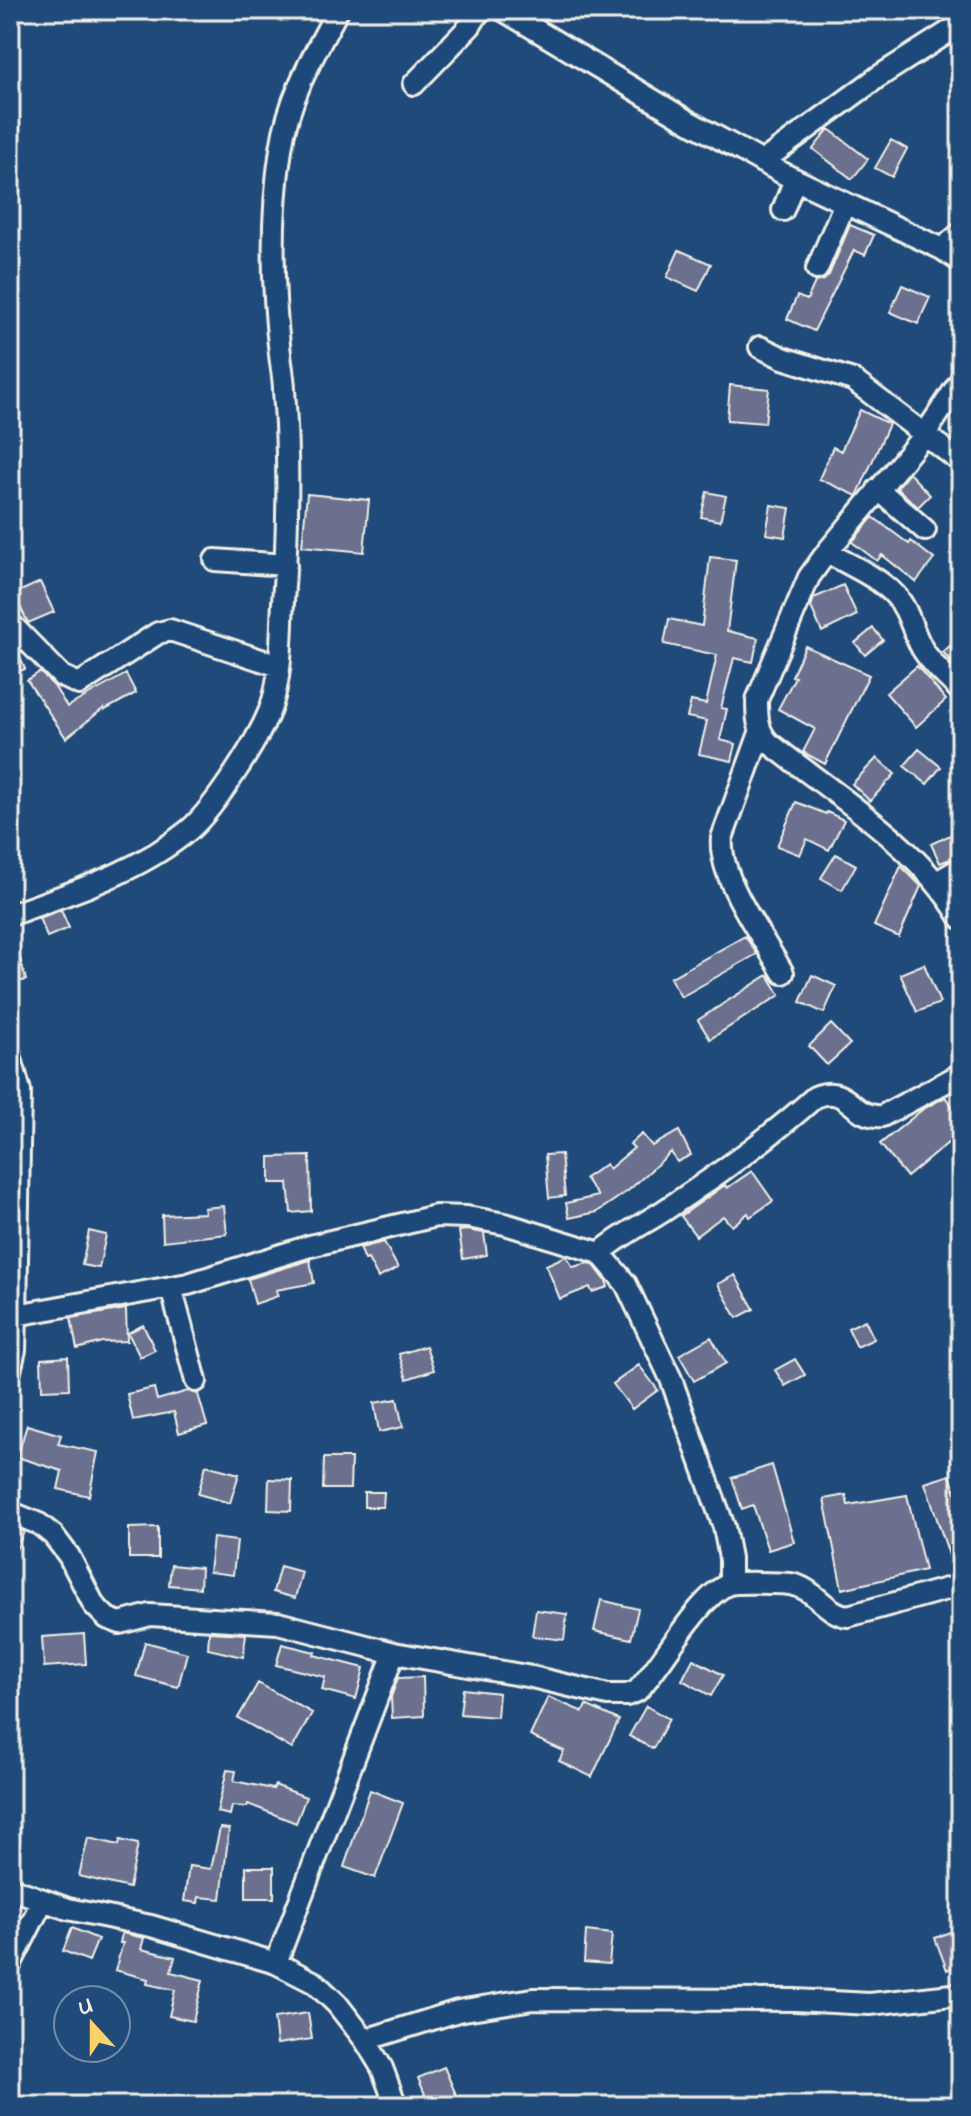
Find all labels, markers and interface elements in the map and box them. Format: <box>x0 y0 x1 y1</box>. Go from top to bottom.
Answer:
north arrow <box>52 1984 132 2064</box>
text: U <box>74 1990 97 2023</box>

